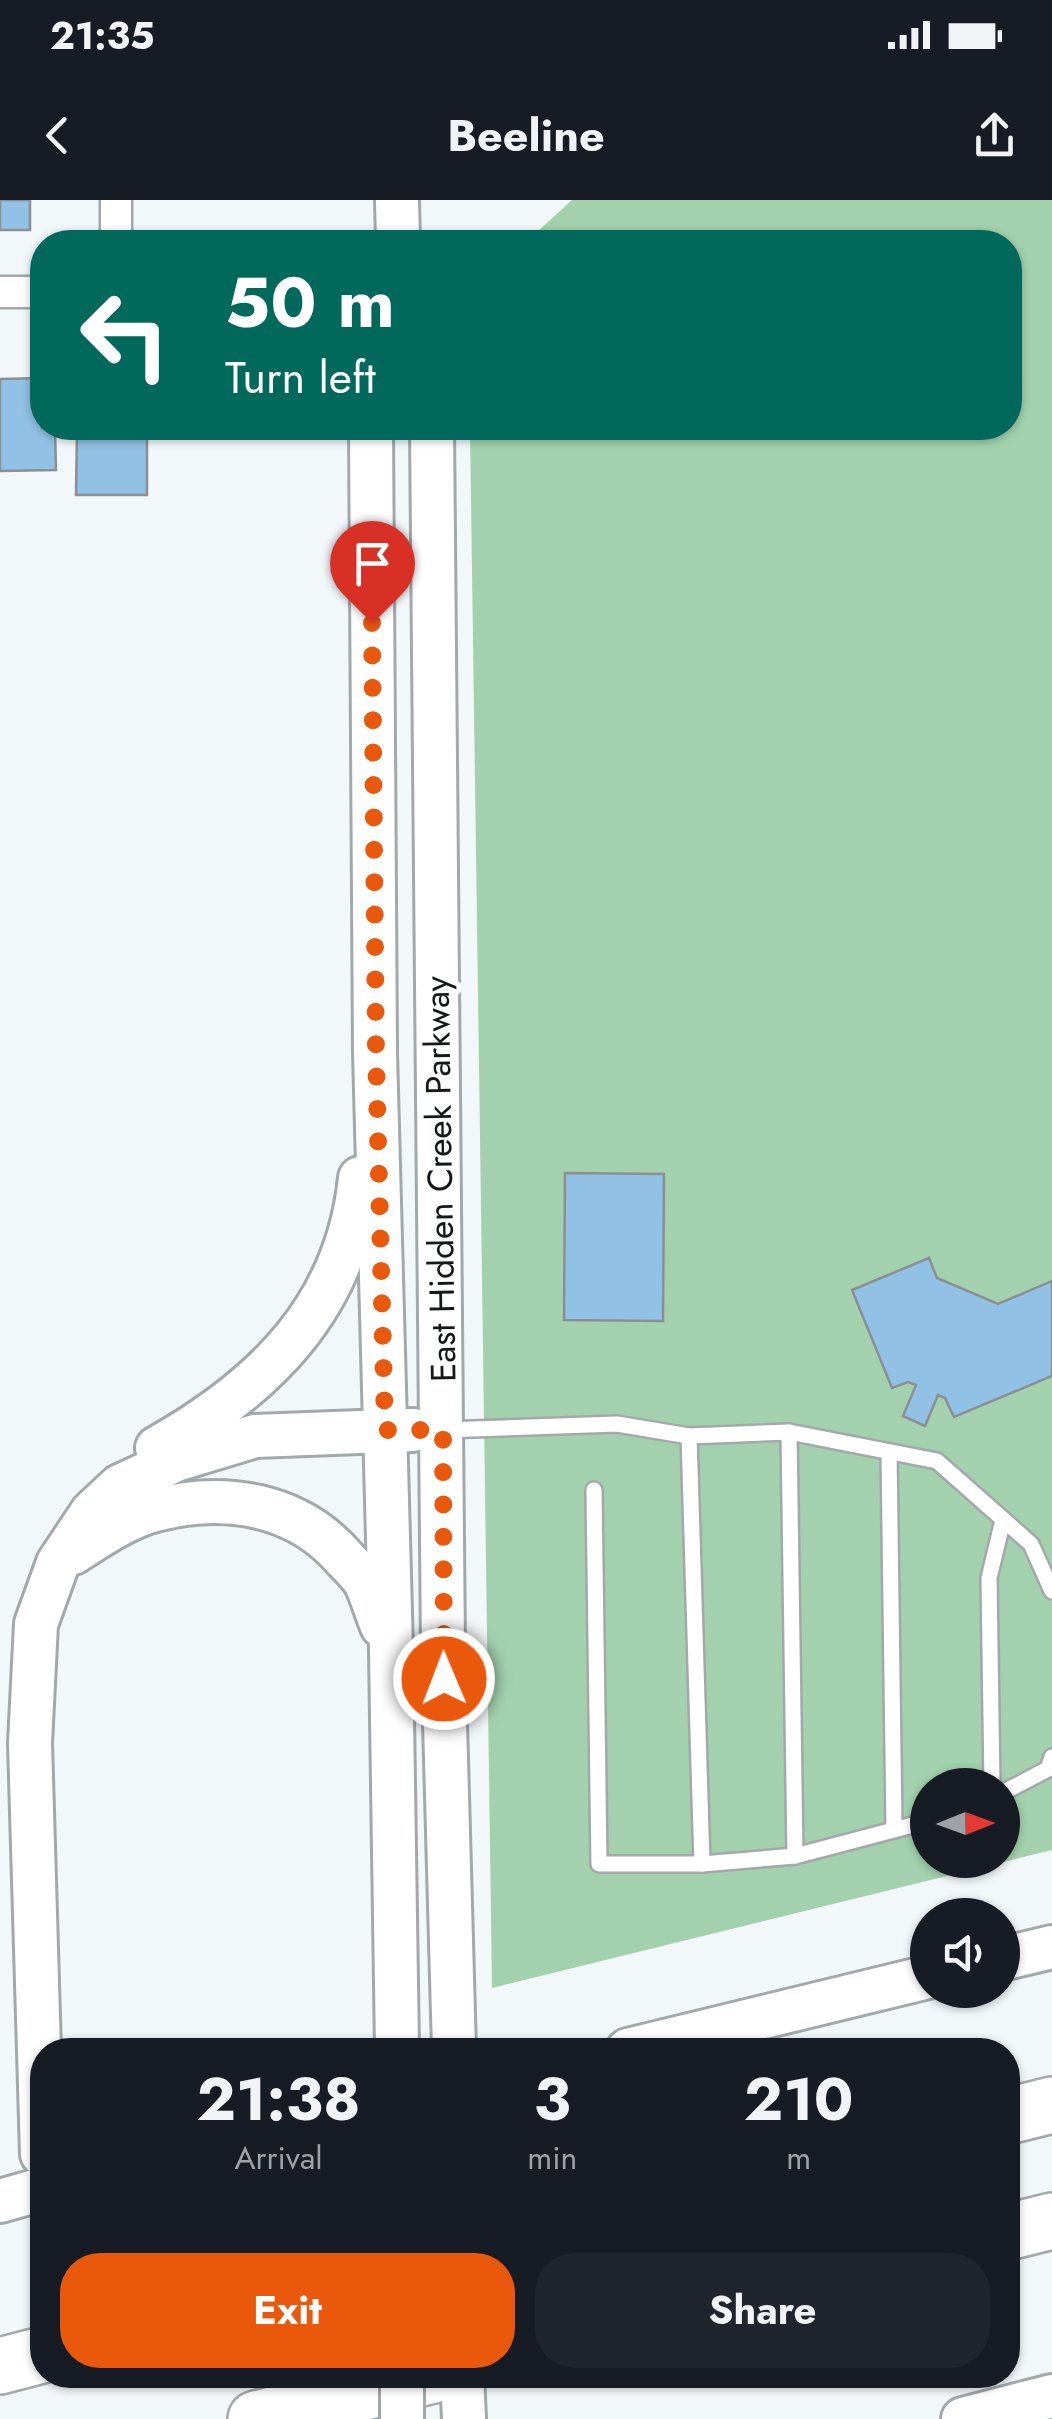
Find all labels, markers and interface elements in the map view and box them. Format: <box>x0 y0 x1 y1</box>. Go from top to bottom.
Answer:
text: 21:35 <box>50 8 155 63</box>
text: Beeline <box>447 103 605 168</box>
icon: back <box>30 108 85 163</box>
icon: share <box>967 108 1022 163</box>
text: 50 m <box>225 252 395 353</box>
icon: left <box>60 270 190 400</box>
text: Turn left <box>225 345 376 410</box>
pin <box>330 521 415 624</box>
icon: arrive <box>345 536 400 591</box>
street label: East Hidden Creek Parkway <box>411 975 469 1382</box>
position arrow <box>392 1627 496 1731</box>
north arrow <box>910 1768 1020 1878</box>
map controls <box>910 1768 1020 2008</box>
button: sound <box>910 1898 1020 2008</box>
text: 21:38 <box>197 2056 361 2143</box>
text: 3 <box>534 2056 571 2143</box>
text: 210 <box>744 2056 853 2143</box>
text: Arrival <box>234 2135 323 2181</box>
text: min <box>527 2135 577 2181</box>
text: m <box>786 2135 811 2181</box>
button: Exit <box>60 2253 515 2368</box>
button: Share <box>535 2253 990 2368</box>

